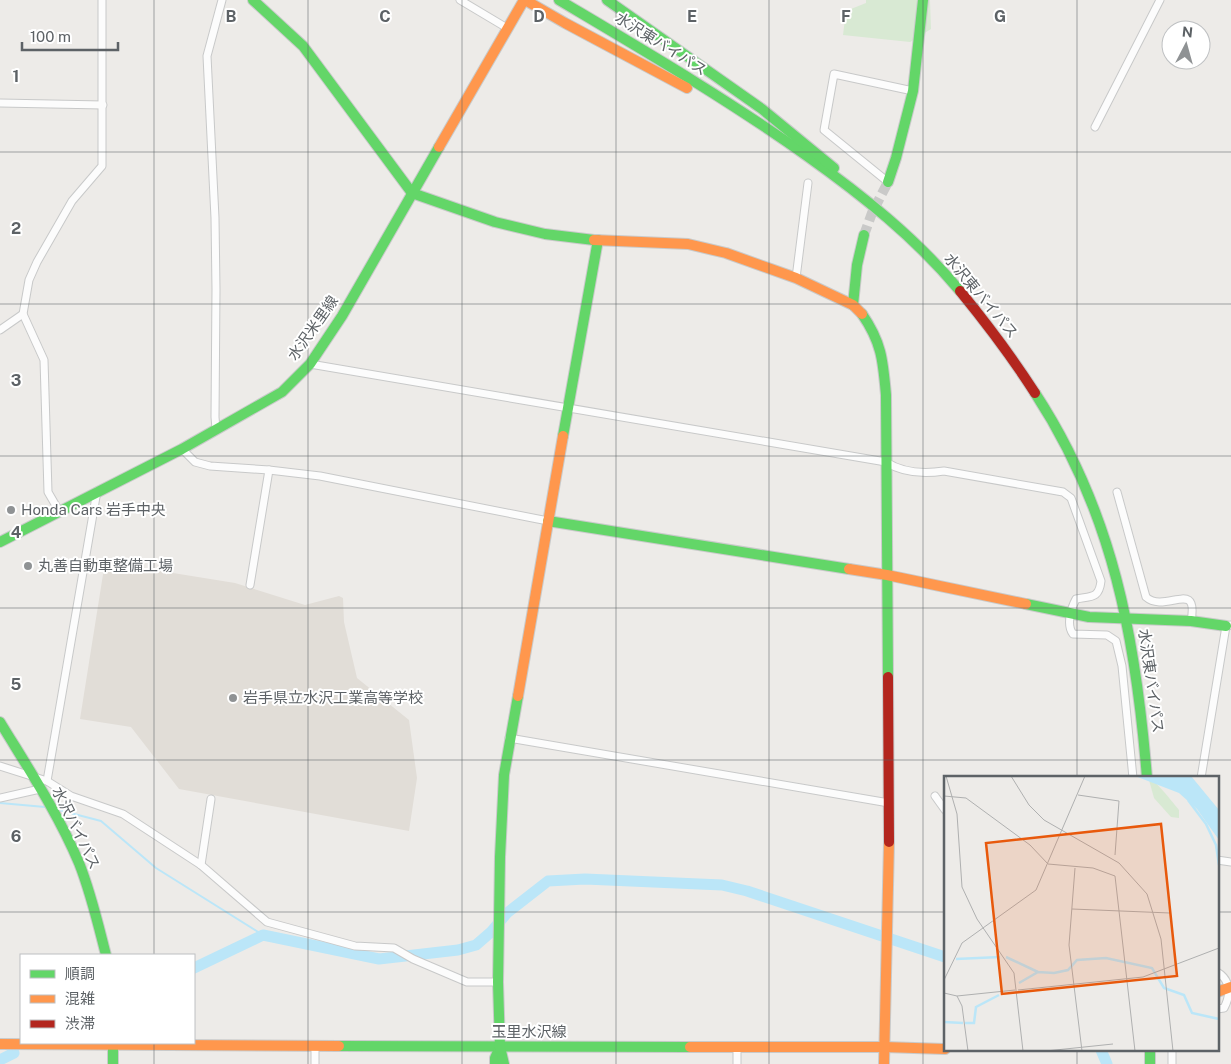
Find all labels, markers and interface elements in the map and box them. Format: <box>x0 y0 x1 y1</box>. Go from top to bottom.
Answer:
text: B <box>226 7 237 26</box>
text: C <box>379 7 391 26</box>
text: D <box>533 7 545 26</box>
text: E <box>687 7 697 26</box>
text: F <box>841 7 851 26</box>
text: G <box>994 7 1006 26</box>
street label: 水沢東バイパス <box>612 9 710 79</box>
scale bar <box>22 20 119 52</box>
north arrow <box>1161 20 1211 70</box>
text: N <box>1181 24 1194 41</box>
text: 100 m <box>30 28 71 45</box>
text: 1 <box>13 67 19 86</box>
text: 2 <box>11 219 21 238</box>
street label: 水沢東バイパス <box>941 250 1022 341</box>
street label: 水沢米里線 <box>284 292 341 363</box>
text: 3 <box>11 371 21 390</box>
place label: Honda Cars 岩手中央 <box>21 501 166 518</box>
marker: Honda Cars 岩手中央 <box>5 504 17 516</box>
text: 4 <box>11 523 22 542</box>
place label: 丸善自動車整備工場 <box>38 557 173 574</box>
marker: 丸善自動車整備工場 <box>22 560 34 572</box>
street label: 水沢東バイパス <box>1136 628 1167 734</box>
text: 5 <box>11 675 22 694</box>
place label: 岩手県立水沢工業高等学校 <box>243 689 423 706</box>
marker: 岩手県立水沢工業高等学校 <box>227 692 239 704</box>
inset map <box>944 776 1218 1052</box>
street label: 水沢バイパス <box>49 784 104 872</box>
text: 6 <box>11 827 21 846</box>
legend <box>20 954 195 1044</box>
text: 順調 <box>65 965 95 982</box>
text: 混雑 <box>65 990 95 1007</box>
text: 渋滞 <box>65 1015 95 1032</box>
street label: 玉里水沢線 <box>491 1023 567 1040</box>

